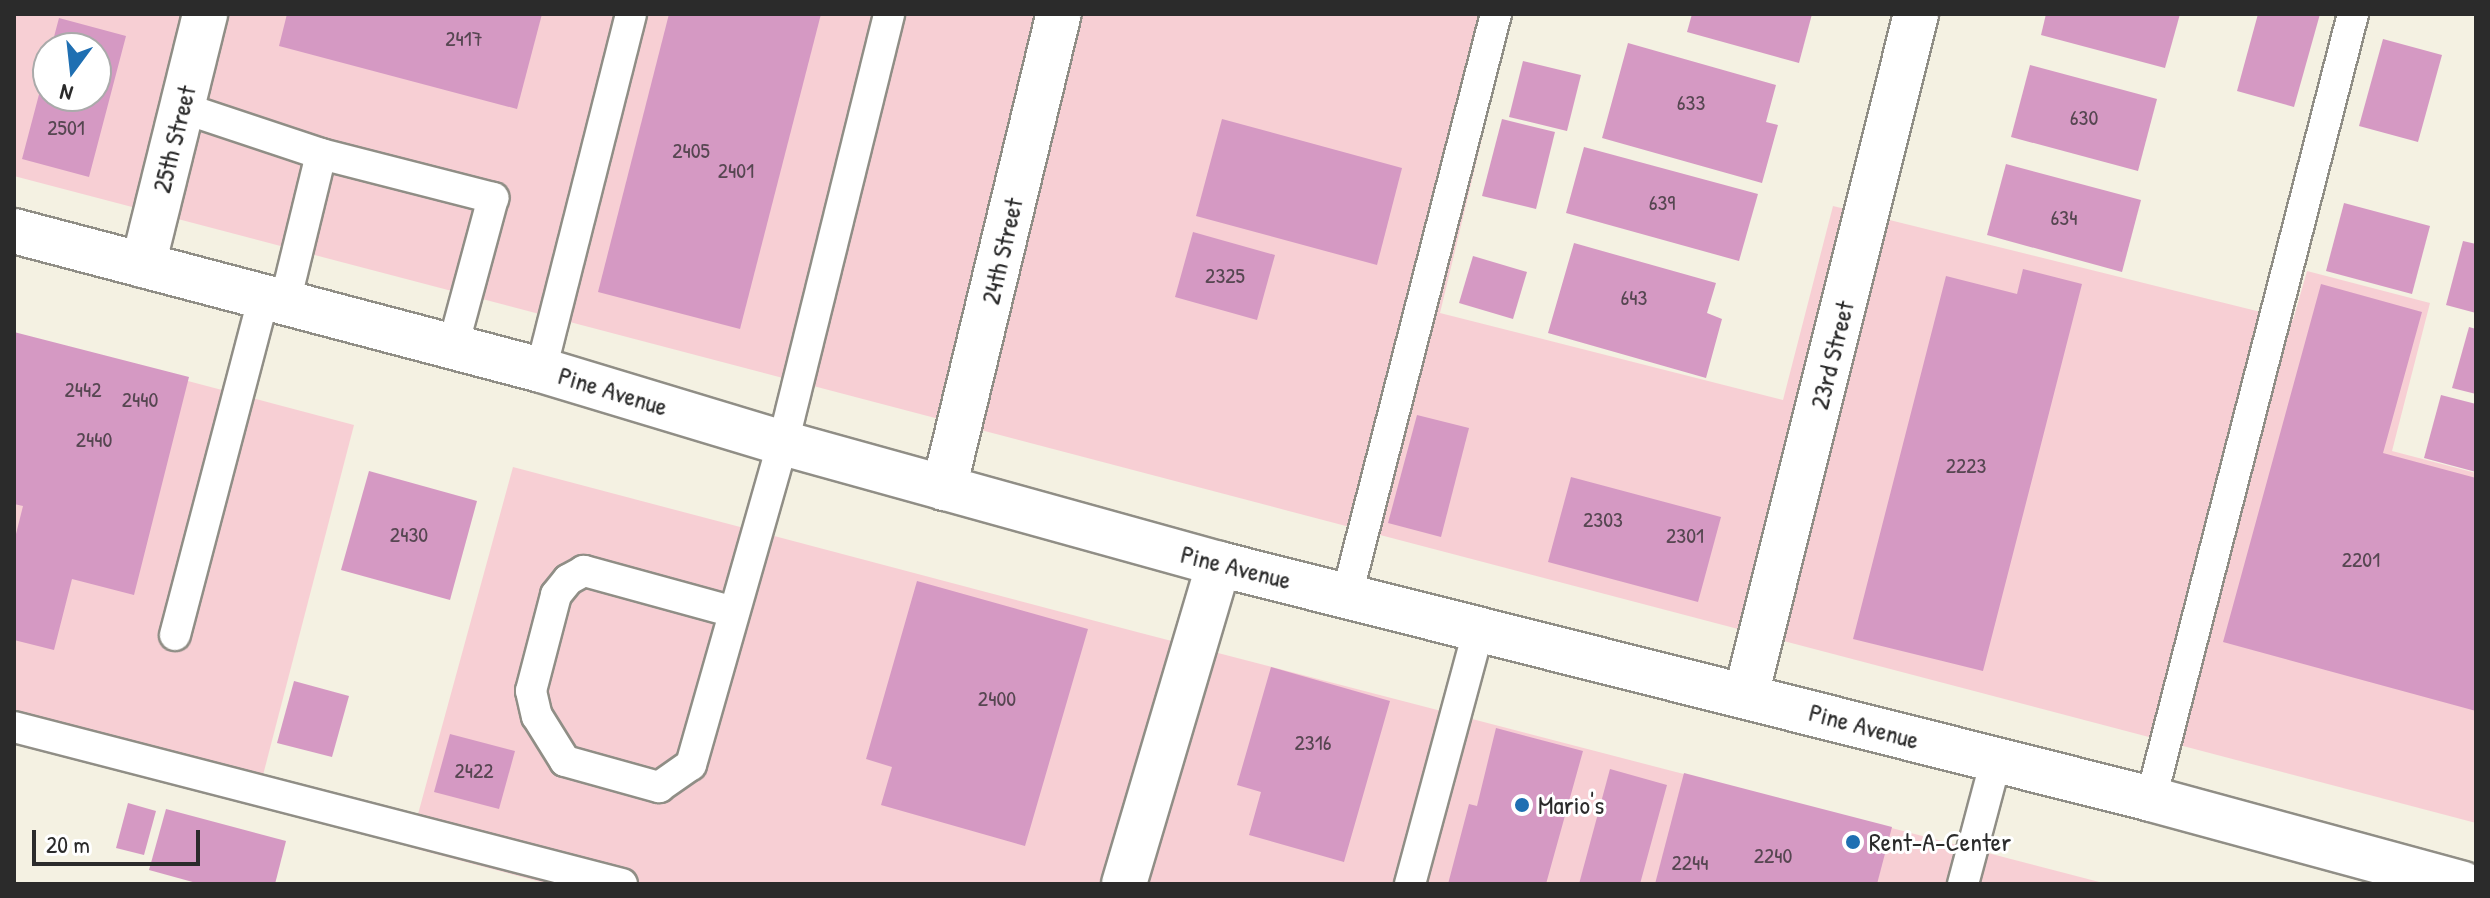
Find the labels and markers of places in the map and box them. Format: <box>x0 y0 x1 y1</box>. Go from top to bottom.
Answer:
place label: Mario's <box>1538 789 1604 821</box>
marker: Mario's <box>1513 796 1531 814</box>
place label: Rent-A-Center <box>1869 826 2011 858</box>
marker: Rent-A-Center <box>1844 833 1862 851</box>

